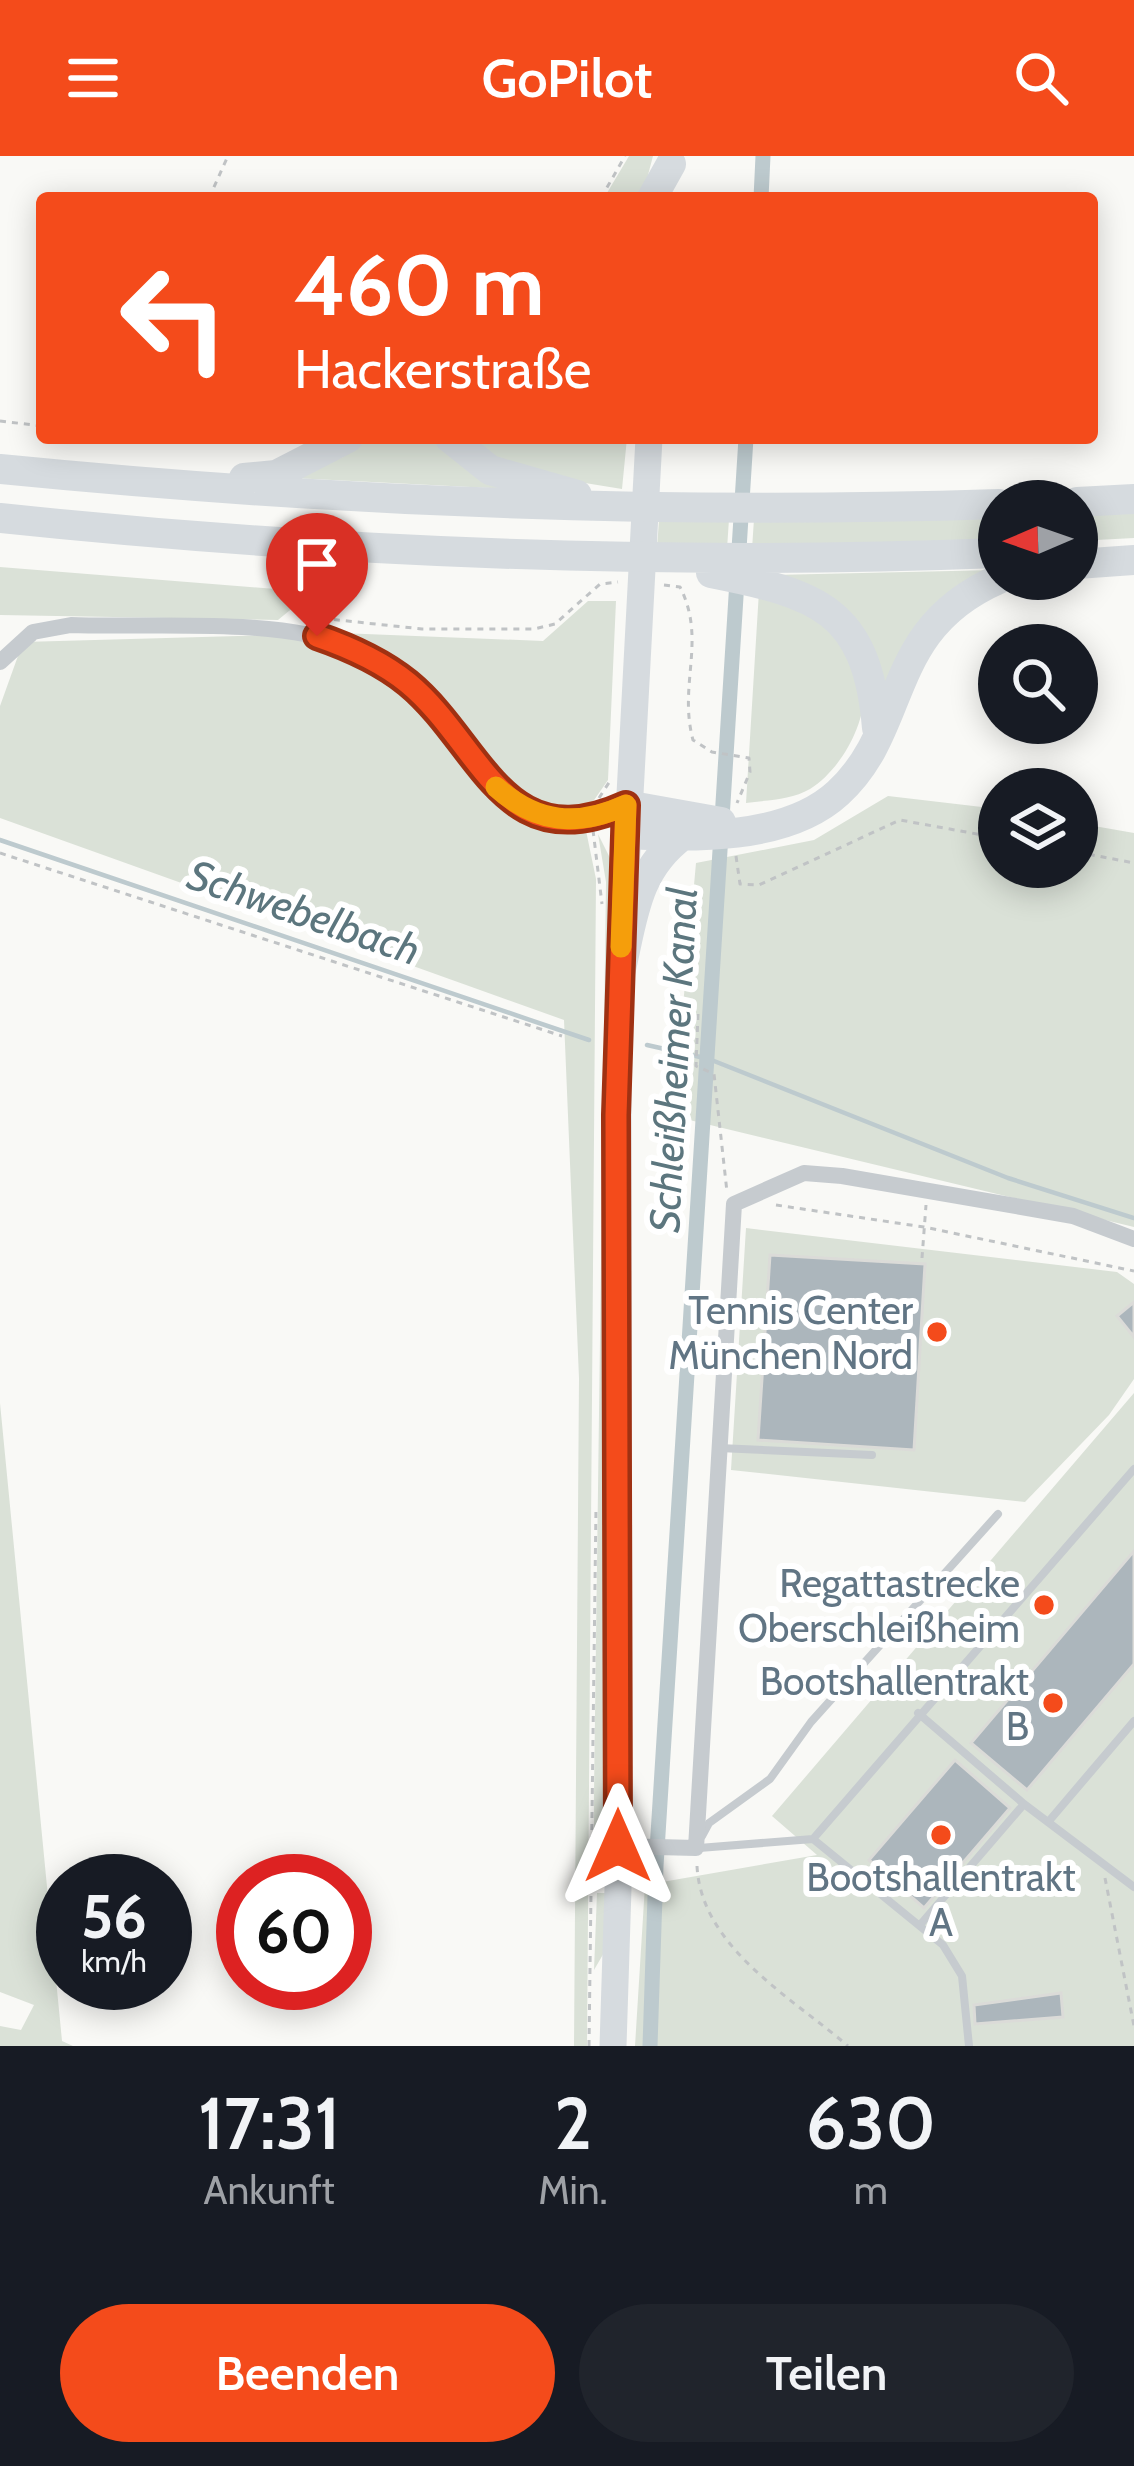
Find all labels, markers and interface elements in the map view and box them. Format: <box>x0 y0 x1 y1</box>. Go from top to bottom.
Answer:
icon: menu <box>60 45 126 111</box>
text: GoPilot <box>482 45 652 111</box>
icon: search <box>1008 45 1074 111</box>
text: 460 m <box>294 234 545 336</box>
icon: left <box>96 240 252 396</box>
text: Hackerstraße <box>294 336 591 402</box>
north arrow <box>978 480 1098 600</box>
map controls <box>978 480 1098 888</box>
pin <box>266 513 368 636</box>
icon: arrive <box>284 531 350 597</box>
button: search <box>978 624 1098 744</box>
button: layers <box>978 768 1098 888</box>
water label: Schwebelbach <box>181 848 427 976</box>
water label: Schleißheimer Kanal <box>638 886 708 1234</box>
place label: Tennis Center München Nord <box>668 1286 914 1379</box>
marker: Tennis Center München Nord <box>924 1319 950 1345</box>
place label: Regattastrecke Oberschleißheim <box>738 1559 1020 1652</box>
marker: Regattastrecke Oberschleißheim <box>1031 1592 1057 1618</box>
place label: Bootshallentrakt B <box>760 1657 1029 1750</box>
marker: Bootshallentrakt B <box>1040 1690 1066 1716</box>
position arrow <box>555 1783 681 1909</box>
marker: Bootshallentrakt A <box>928 1822 954 1848</box>
place label: Bootshallentrakt A <box>806 1853 1076 1946</box>
speed limit sign: 60 <box>216 1854 372 2010</box>
text: 56 <box>81 1880 147 1953</box>
text: km/h <box>81 1943 147 1980</box>
text: 17:31 <box>198 2080 340 2167</box>
text: 2 <box>554 2080 592 2167</box>
text: 630 <box>806 2080 936 2167</box>
text: Ankunft <box>203 2166 335 2214</box>
text: Min. <box>538 2166 608 2214</box>
text: m <box>854 2166 888 2214</box>
button: Beenden <box>60 2304 555 2442</box>
button: Teilen <box>579 2304 1074 2442</box>

